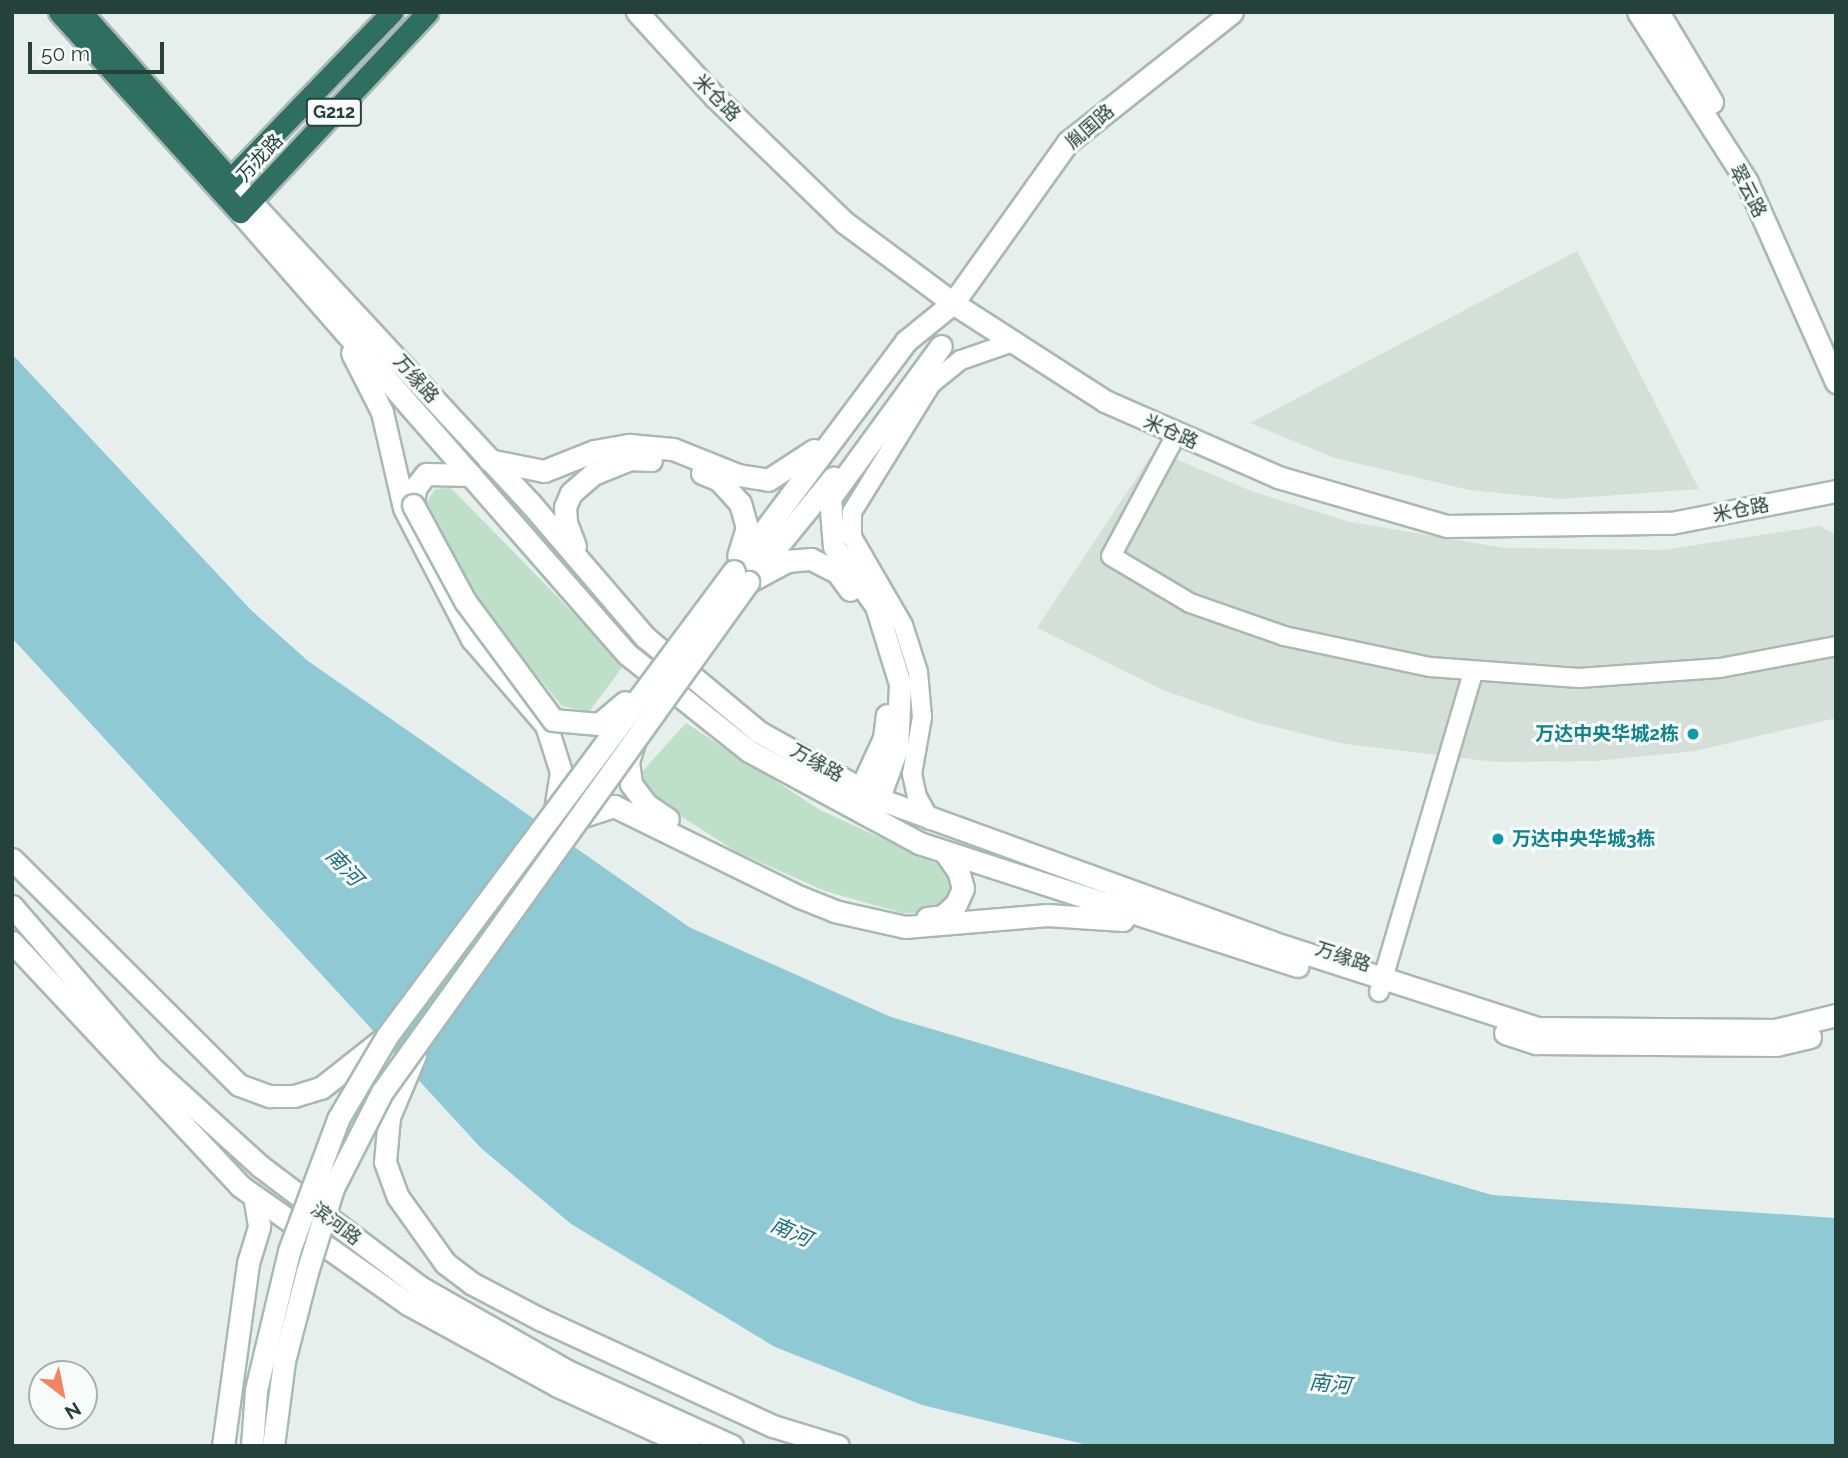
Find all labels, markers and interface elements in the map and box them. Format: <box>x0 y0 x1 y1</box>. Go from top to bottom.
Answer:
scale bar <box>32 28 168 72</box>
text: 50 m <box>41 41 90 66</box>
street label: 米仓路 <box>689 70 745 126</box>
road number: G212 <box>304 98 364 127</box>
street label: 胤国路 <box>1061 100 1119 154</box>
street label: 万龙路 <box>232 129 288 187</box>
street label: 翠云路 <box>1725 160 1771 222</box>
street label: 万缘路 <box>388 350 444 408</box>
street label: 米仓路 <box>1140 410 1202 454</box>
street label: 米仓路 <box>1711 493 1771 527</box>
place label: 万达中央华城2栋 <box>1535 723 1679 745</box>
marker: 万达中央华城2栋 <box>1685 726 1701 742</box>
street label: 万缘路 <box>787 739 847 787</box>
place label: 万达中央华城3栋 <box>1512 828 1656 850</box>
marker: 万达中央华城3栋 <box>1490 831 1506 847</box>
water label: 南河 <box>320 843 368 891</box>
street label: 万缘路 <box>1312 937 1374 977</box>
street label: 滨河路 <box>306 1198 366 1250</box>
water label: 南河 <box>767 1212 815 1252</box>
north arrow <box>28 1360 98 1430</box>
water label: 南河 <box>1308 1369 1352 1399</box>
text: N <box>61 1398 85 1424</box>

